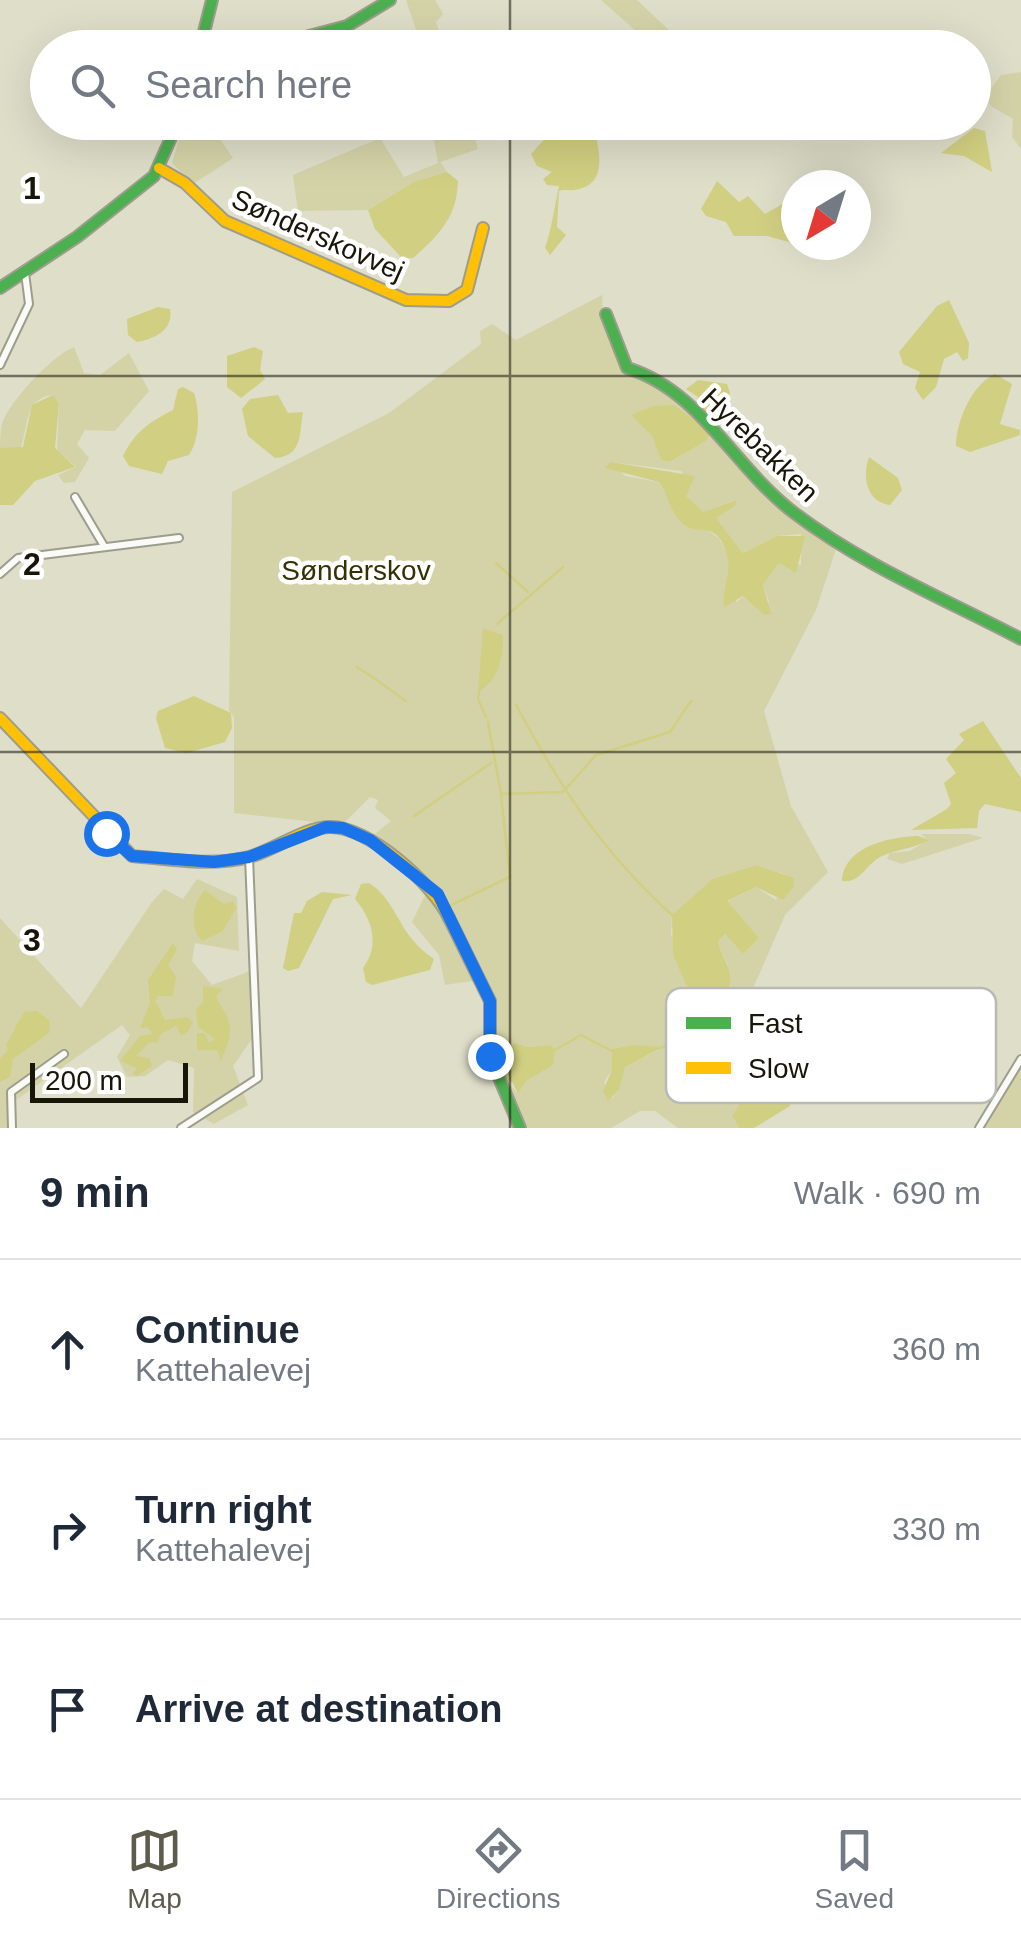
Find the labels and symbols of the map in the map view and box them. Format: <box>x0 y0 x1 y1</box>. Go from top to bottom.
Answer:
text: 1 <box>23 170 41 206</box>
north arrow <box>781 170 871 260</box>
street label: Sønderskovvej <box>227 183 409 287</box>
street label: Hyrebakken <box>695 382 825 508</box>
text: 2 <box>23 546 41 582</box>
park label: Sønderskov <box>281 555 431 586</box>
route start <box>84 811 130 857</box>
text: 3 <box>23 922 41 958</box>
legend <box>666 988 996 1103</box>
text: Fast <box>748 1008 803 1039</box>
route end <box>468 1034 514 1080</box>
text: Slow <box>748 1053 809 1084</box>
scale bar <box>30 1058 188 1102</box>

